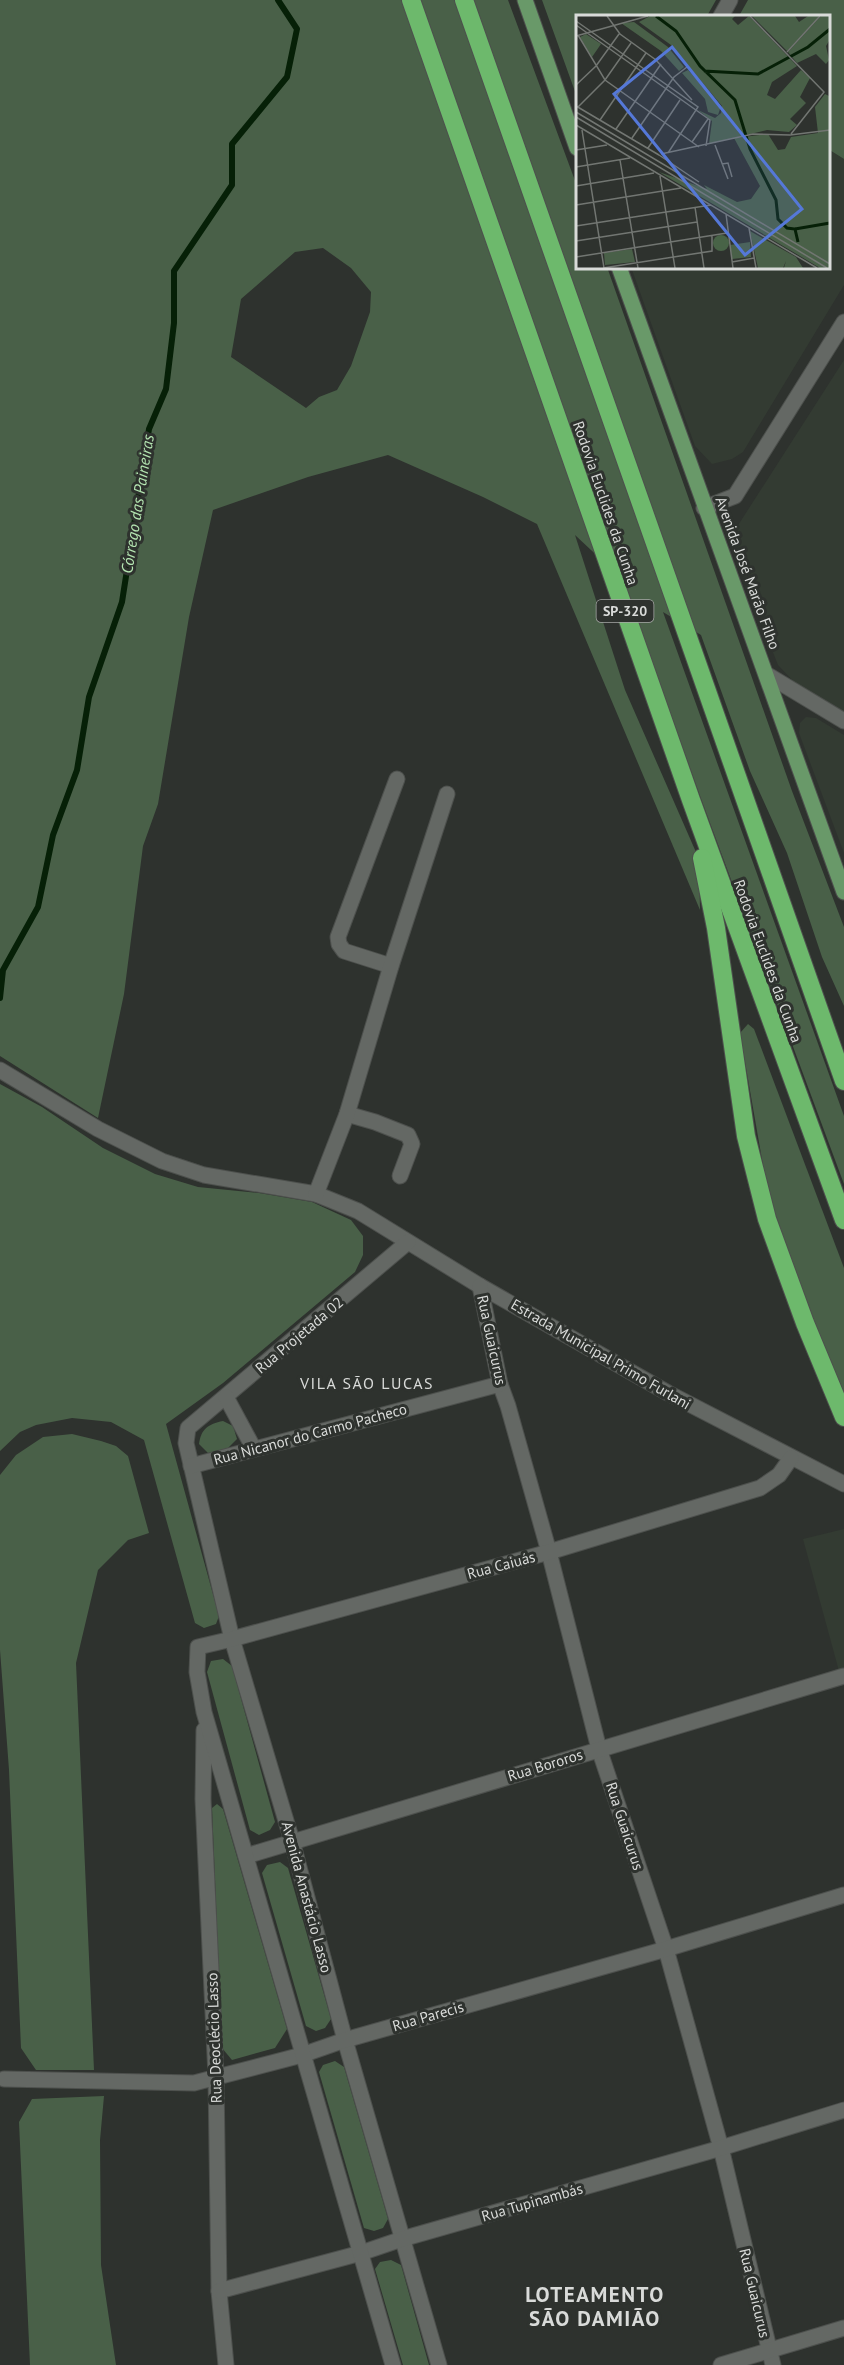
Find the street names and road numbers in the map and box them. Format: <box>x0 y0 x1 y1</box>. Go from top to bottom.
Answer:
street label: Rodovia Euclides da Cunha <box>569 419 643 587</box>
street label: Avenida José Marão Filho <box>711 494 785 652</box>
road number: SP-320 <box>596 600 654 622</box>
street label: Rodovia Euclides da Cunha <box>730 877 806 1045</box>
street label: Rua Projetada 02 <box>251 1293 347 1377</box>
street label: Rua Guaicurus <box>473 1293 511 1387</box>
street label: Estrada Municipal Primo Furlani <box>508 1295 694 1413</box>
street label: Rua Nicanor do Carmo Pacheco <box>211 1399 409 1469</box>
street label: Rua Caiuás <box>465 1547 537 1583</box>
street label: Rua Bororos <box>505 1745 585 1785</box>
street label: Rua Guaicurus <box>602 1780 648 1872</box>
street label: Avenida Anastácio Lasso <box>278 1819 336 1975</box>
street label: Rua Deoclécio Lasso <box>202 1972 226 2104</box>
street label: Rua Parecis <box>390 1997 466 2035</box>
street label: Rua Tupinambás <box>479 2178 585 2226</box>
street label: Rua Guaicurus <box>735 2246 775 2340</box>

